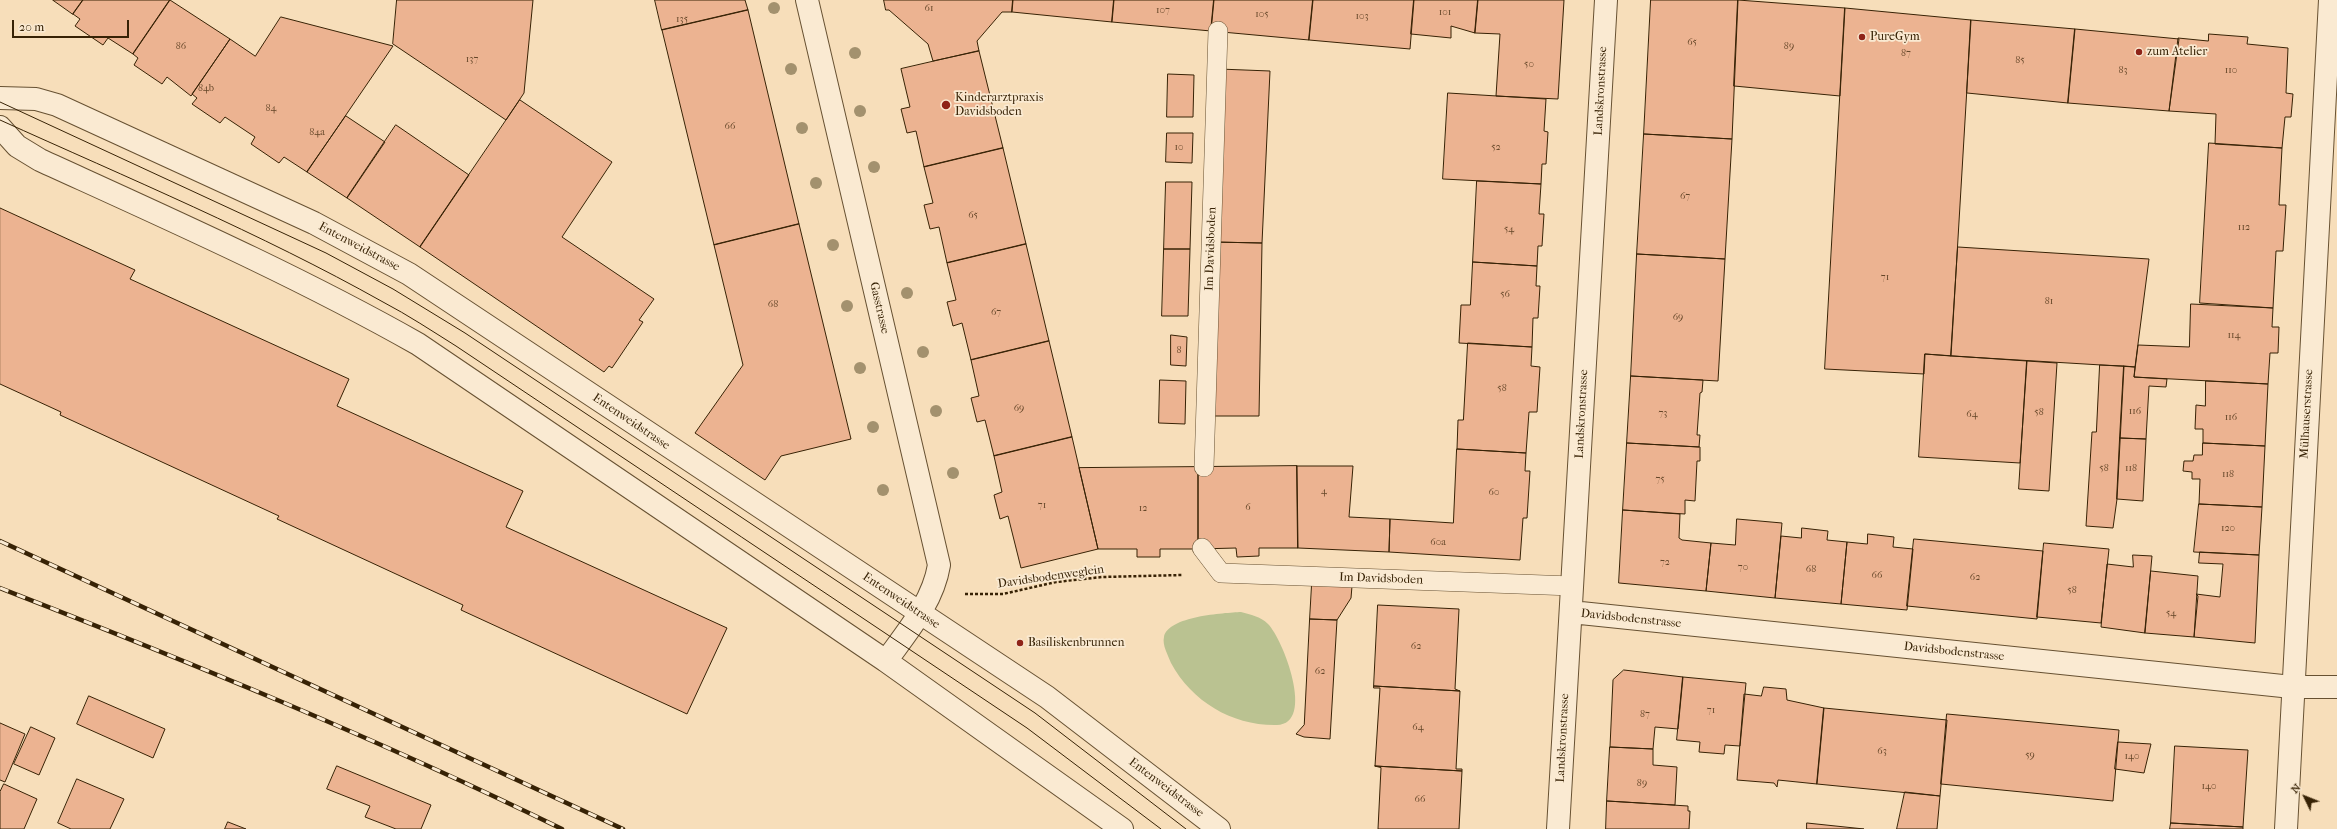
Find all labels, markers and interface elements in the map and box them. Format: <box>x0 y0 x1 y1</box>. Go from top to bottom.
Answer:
house number: 61 <box>925 3 933 15</box>
house number: 107 <box>1156 5 1170 17</box>
house number: 101 <box>1439 7 1451 19</box>
house number: 105 <box>1255 9 1269 21</box>
house number: 103 <box>1355 11 1369 23</box>
scale bar <box>14 12 131 38</box>
house number: 135 <box>676 14 688 26</box>
text: 20 m <box>19 20 44 34</box>
place label: PureGym <box>1870 30 1920 44</box>
marker: PureGym <box>1857 32 1867 42</box>
house number: 65 <box>1687 37 1697 49</box>
house number: 86 <box>176 41 186 53</box>
house number: 89 <box>1784 41 1794 53</box>
place label: zum Atelier <box>2147 45 2207 59</box>
street label: Landskronstrasse <box>1591 46 1611 136</box>
marker: zum Atelier <box>2134 47 2144 57</box>
house number: 87 <box>1901 48 1911 60</box>
house number: 137 <box>466 54 478 66</box>
house number: 85 <box>2015 55 2025 67</box>
house number: 50 <box>1524 59 1534 71</box>
house number: 83 <box>2118 65 2128 77</box>
house number: 110 <box>2225 65 2237 77</box>
house number: 84b <box>198 83 214 95</box>
place label: Kinderarztpraxis Davidsboden <box>955 91 1043 119</box>
marker: Kinderarztpraxis Davidsboden <box>940 99 952 111</box>
house number: 84 <box>266 103 276 115</box>
house number: 66 <box>725 121 735 133</box>
house number: 84a <box>309 127 325 139</box>
house number: 10 <box>1174 142 1184 154</box>
house number: 52 <box>1491 142 1501 154</box>
house number: 67 <box>1680 191 1690 203</box>
street label: Im Davidsboden <box>1202 207 1220 291</box>
house number: 65 <box>968 210 978 222</box>
street label: Entenweidstrasse <box>316 220 402 274</box>
house number: 112 <box>2238 222 2250 234</box>
house number: 54 <box>1504 224 1514 236</box>
house number: 71 <box>1881 272 1889 284</box>
street label: Gasstrasse <box>866 281 892 335</box>
house number: 56 <box>1500 289 1510 301</box>
house number: 81 <box>2045 296 2053 308</box>
house number: 68 <box>768 299 778 311</box>
house number: 67 <box>991 307 1001 319</box>
house number: 69 <box>1673 312 1683 324</box>
house number: 114 <box>2227 330 2241 342</box>
house number: 8 <box>1176 345 1182 357</box>
street label: Landskronstrasse <box>1572 369 1592 459</box>
street label: Mülhauserstrasse <box>2297 369 2317 459</box>
house number: 58 <box>1497 383 1507 395</box>
street label: Entenweidstrasse <box>590 391 672 453</box>
house number: 69 <box>1014 403 1024 415</box>
house number: 116 <box>2129 406 2141 418</box>
house number: 58 <box>2034 407 2044 419</box>
house number: 73 <box>1659 408 1667 420</box>
house number: 64 <box>1966 409 1978 421</box>
house number: 116 <box>2225 412 2237 424</box>
house number: 58 <box>2099 463 2109 475</box>
house number: 118 <box>2125 463 2137 475</box>
house number: 118 <box>2222 469 2234 481</box>
house number: 75 <box>1655 474 1665 486</box>
house number: 4 <box>1321 486 1327 498</box>
house number: 60 <box>1489 487 1499 499</box>
house number: 71 <box>1038 500 1046 512</box>
house number: 6 <box>1245 502 1251 514</box>
house number: 12 <box>1139 503 1147 515</box>
house number: 120 <box>2221 523 2235 535</box>
house number: 60a <box>1430 537 1446 549</box>
house number: 72 <box>1660 557 1670 569</box>
street label: Davidsbodenweglein <box>997 562 1105 592</box>
house number: 70 <box>1738 562 1748 574</box>
house number: 68 <box>1806 564 1816 576</box>
street label: Entenweidstrasse <box>860 570 942 632</box>
street label: Im Davidsboden <box>1339 570 1423 588</box>
house number: 66 <box>1872 570 1882 582</box>
house number: 62 <box>1970 572 1980 584</box>
house number: 58 <box>2067 585 2077 597</box>
street label: Davidsbodenstrasse <box>1580 607 1682 631</box>
house number: 54 <box>2166 608 2176 620</box>
place label: Basiliskenbrunnen <box>1028 636 1124 650</box>
marker: Basiliskenbrunnen <box>1015 638 1025 648</box>
street label: Davidsbodenstrasse <box>1903 640 2005 664</box>
house number: 62 <box>1411 641 1421 653</box>
house number: 62 <box>1315 666 1325 678</box>
street label: Landskronstrasse <box>1553 693 1573 783</box>
house number: 71 <box>1707 705 1715 717</box>
house number: 87 <box>1640 709 1650 721</box>
house number: 64 <box>1412 722 1424 734</box>
house number: 63 <box>1877 746 1887 758</box>
house number: 59 <box>2025 750 2035 762</box>
house number: 140 <box>2125 751 2139 763</box>
street label: Entenweidstrasse <box>1126 755 1206 821</box>
north arrow <box>2285 777 2325 817</box>
house number: 89 <box>1637 778 1647 790</box>
house number: 140 <box>2202 781 2216 793</box>
text: N <box>2288 781 2303 796</box>
house number: 66 <box>1415 794 1425 806</box>

